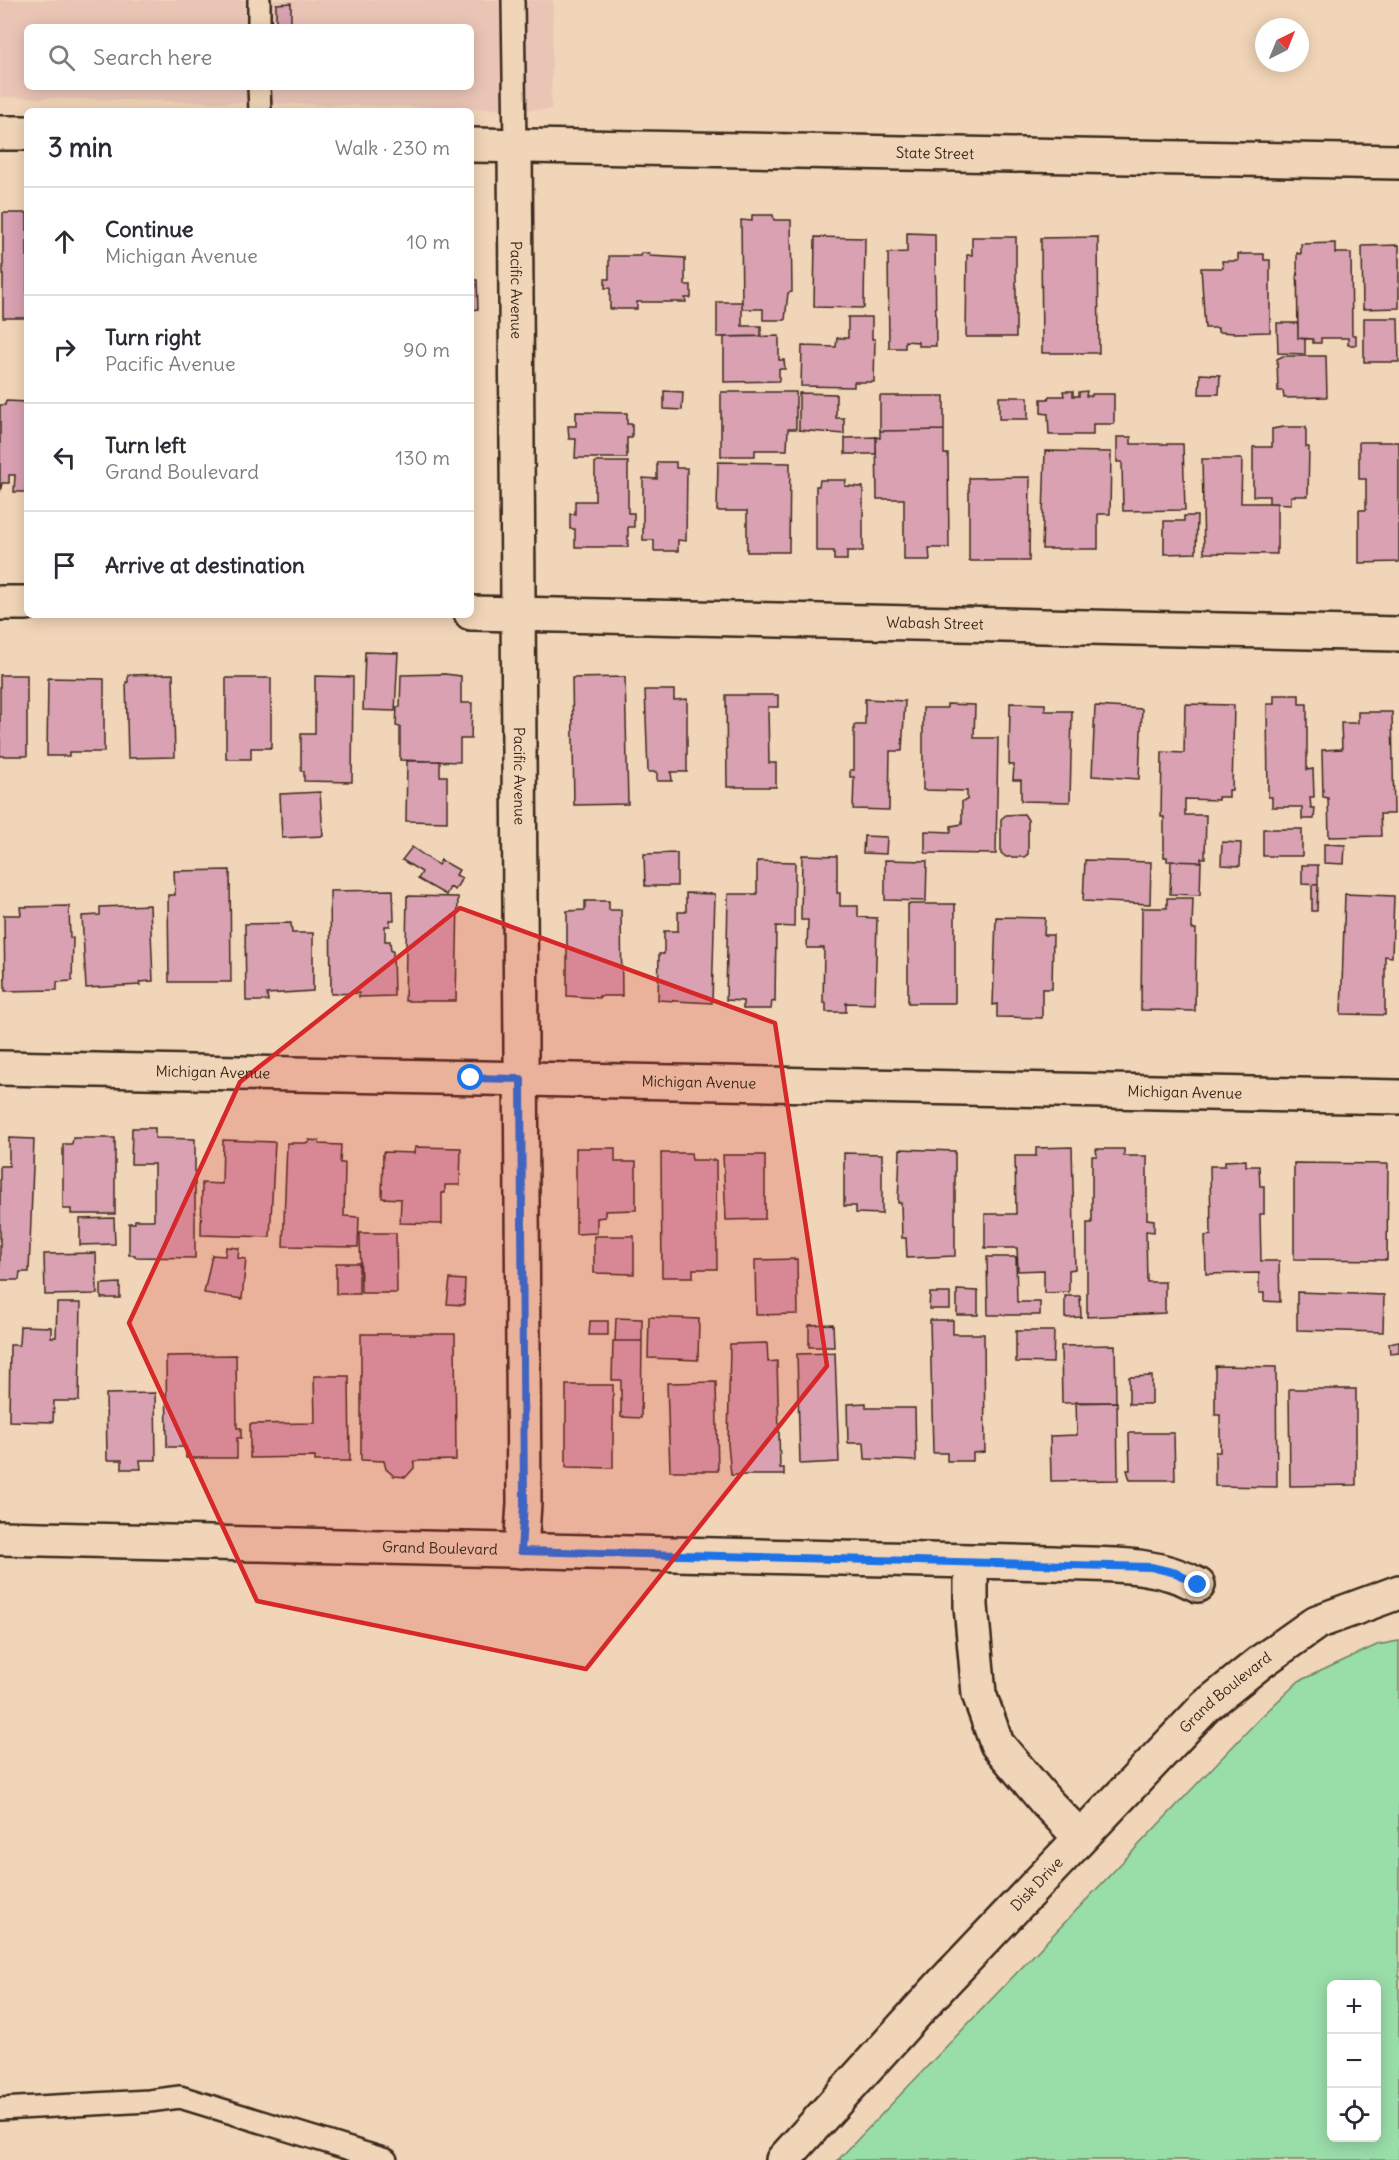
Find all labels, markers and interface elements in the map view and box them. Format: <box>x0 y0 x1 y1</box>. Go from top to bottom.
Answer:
north arrow <box>1255 18 1309 72</box>
search box <box>24 24 474 90</box>
icon: search <box>45 41 78 74</box>
text: Search here <box>93 43 212 71</box>
text: 3 min <box>48 131 113 164</box>
text: Walk · 230 m <box>335 135 450 160</box>
street label: State Street <box>896 143 974 163</box>
text: Continue <box>105 215 194 243</box>
icon: ahead <box>48 225 81 258</box>
text: 10 m <box>407 229 450 254</box>
street label: Pacific Avenue <box>507 241 526 339</box>
text: Michigan Avenue <box>105 243 258 268</box>
text: Turn right <box>105 323 201 351</box>
icon: right <box>48 333 81 366</box>
text: 90 m <box>403 337 450 362</box>
text: Pacific Avenue <box>105 351 236 376</box>
text: Turn left <box>105 431 186 459</box>
icon: left <box>48 441 81 474</box>
text: 130 m <box>395 445 450 470</box>
text: Grand Boulevard <box>105 459 259 484</box>
icon: arrive <box>48 549 81 582</box>
text: Arrive at destination <box>105 551 305 579</box>
street label: Wabash Street <box>886 612 984 634</box>
street label: Pacific Avenue <box>510 727 530 825</box>
street label: Michigan Avenue <box>155 1061 271 1083</box>
route start <box>457 1064 483 1090</box>
street label: Michigan Avenue <box>641 1071 756 1093</box>
street label: Michigan Avenue <box>1127 1081 1242 1103</box>
street label: Grand Boulevard <box>382 1537 498 1559</box>
route end <box>1184 1571 1210 1597</box>
street label: Grand Boulevard <box>1175 1647 1275 1737</box>
street label: Disk Drive <box>1006 1853 1067 1915</box>
map controls <box>1327 1980 1381 2142</box>
button: + <box>1327 1980 1381 2034</box>
button: − <box>1327 2034 1381 2088</box>
button: locate <box>1327 2088 1381 2142</box>

